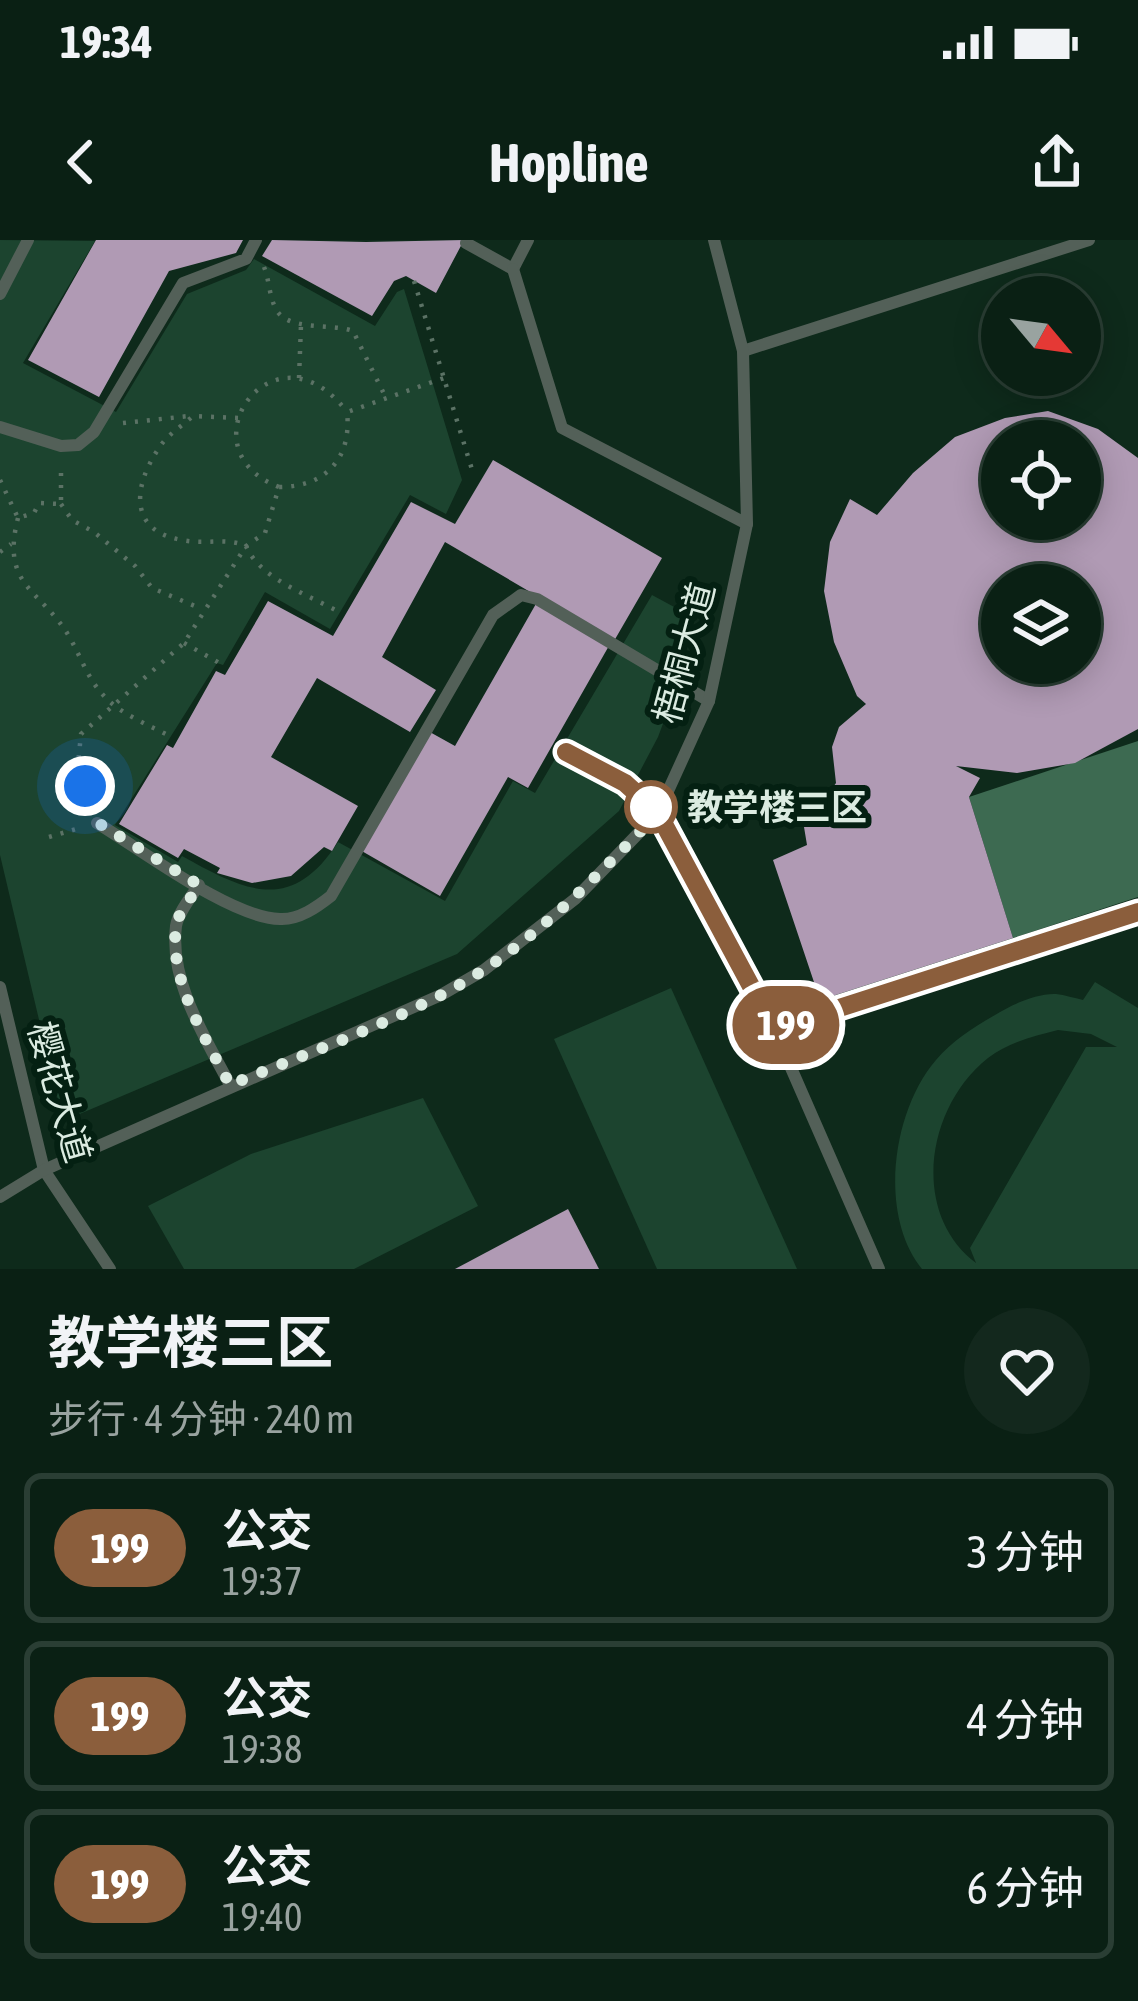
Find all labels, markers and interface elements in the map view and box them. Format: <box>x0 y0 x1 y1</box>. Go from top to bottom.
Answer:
text: 19:34 <box>60 16 153 68</box>
icon: back <box>48 129 114 195</box>
icon: share <box>1024 129 1090 195</box>
text: Hopline <box>489 132 649 193</box>
north arrow <box>981 276 1101 396</box>
map controls <box>981 276 1101 684</box>
button: locate <box>981 420 1101 540</box>
button: layers <box>981 564 1101 684</box>
street label: 梧桐大道 <box>645 578 723 728</box>
your location <box>55 756 115 816</box>
marker: 教学楼三区 <box>626 782 676 832</box>
place label: 教学楼三区 <box>687 786 867 828</box>
line badge: 199 <box>717 986 855 1064</box>
text: 199 <box>756 1001 816 1049</box>
street label: 樱花大道 <box>20 1017 100 1167</box>
button: heart <box>964 1308 1090 1434</box>
text: 教学楼三区 <box>48 1310 333 1375</box>
text: 步行 · 4 分钟 · 240 m <box>48 1397 354 1441</box>
text: 公交 <box>222 1504 312 1556</box>
text: 199 <box>90 1524 150 1572</box>
text: 3 分钟 <box>967 1526 1084 1578</box>
text: 19:37 <box>222 1559 302 1603</box>
text: 公交 <box>222 1672 312 1724</box>
text: 199 <box>90 1692 150 1740</box>
text: 4 分钟 <box>967 1694 1084 1746</box>
text: 19:38 <box>222 1727 302 1771</box>
text: 公交 <box>222 1840 312 1892</box>
text: 199 <box>90 1860 150 1908</box>
text: 6 分钟 <box>967 1862 1084 1914</box>
text: 19:40 <box>222 1895 302 1939</box>

